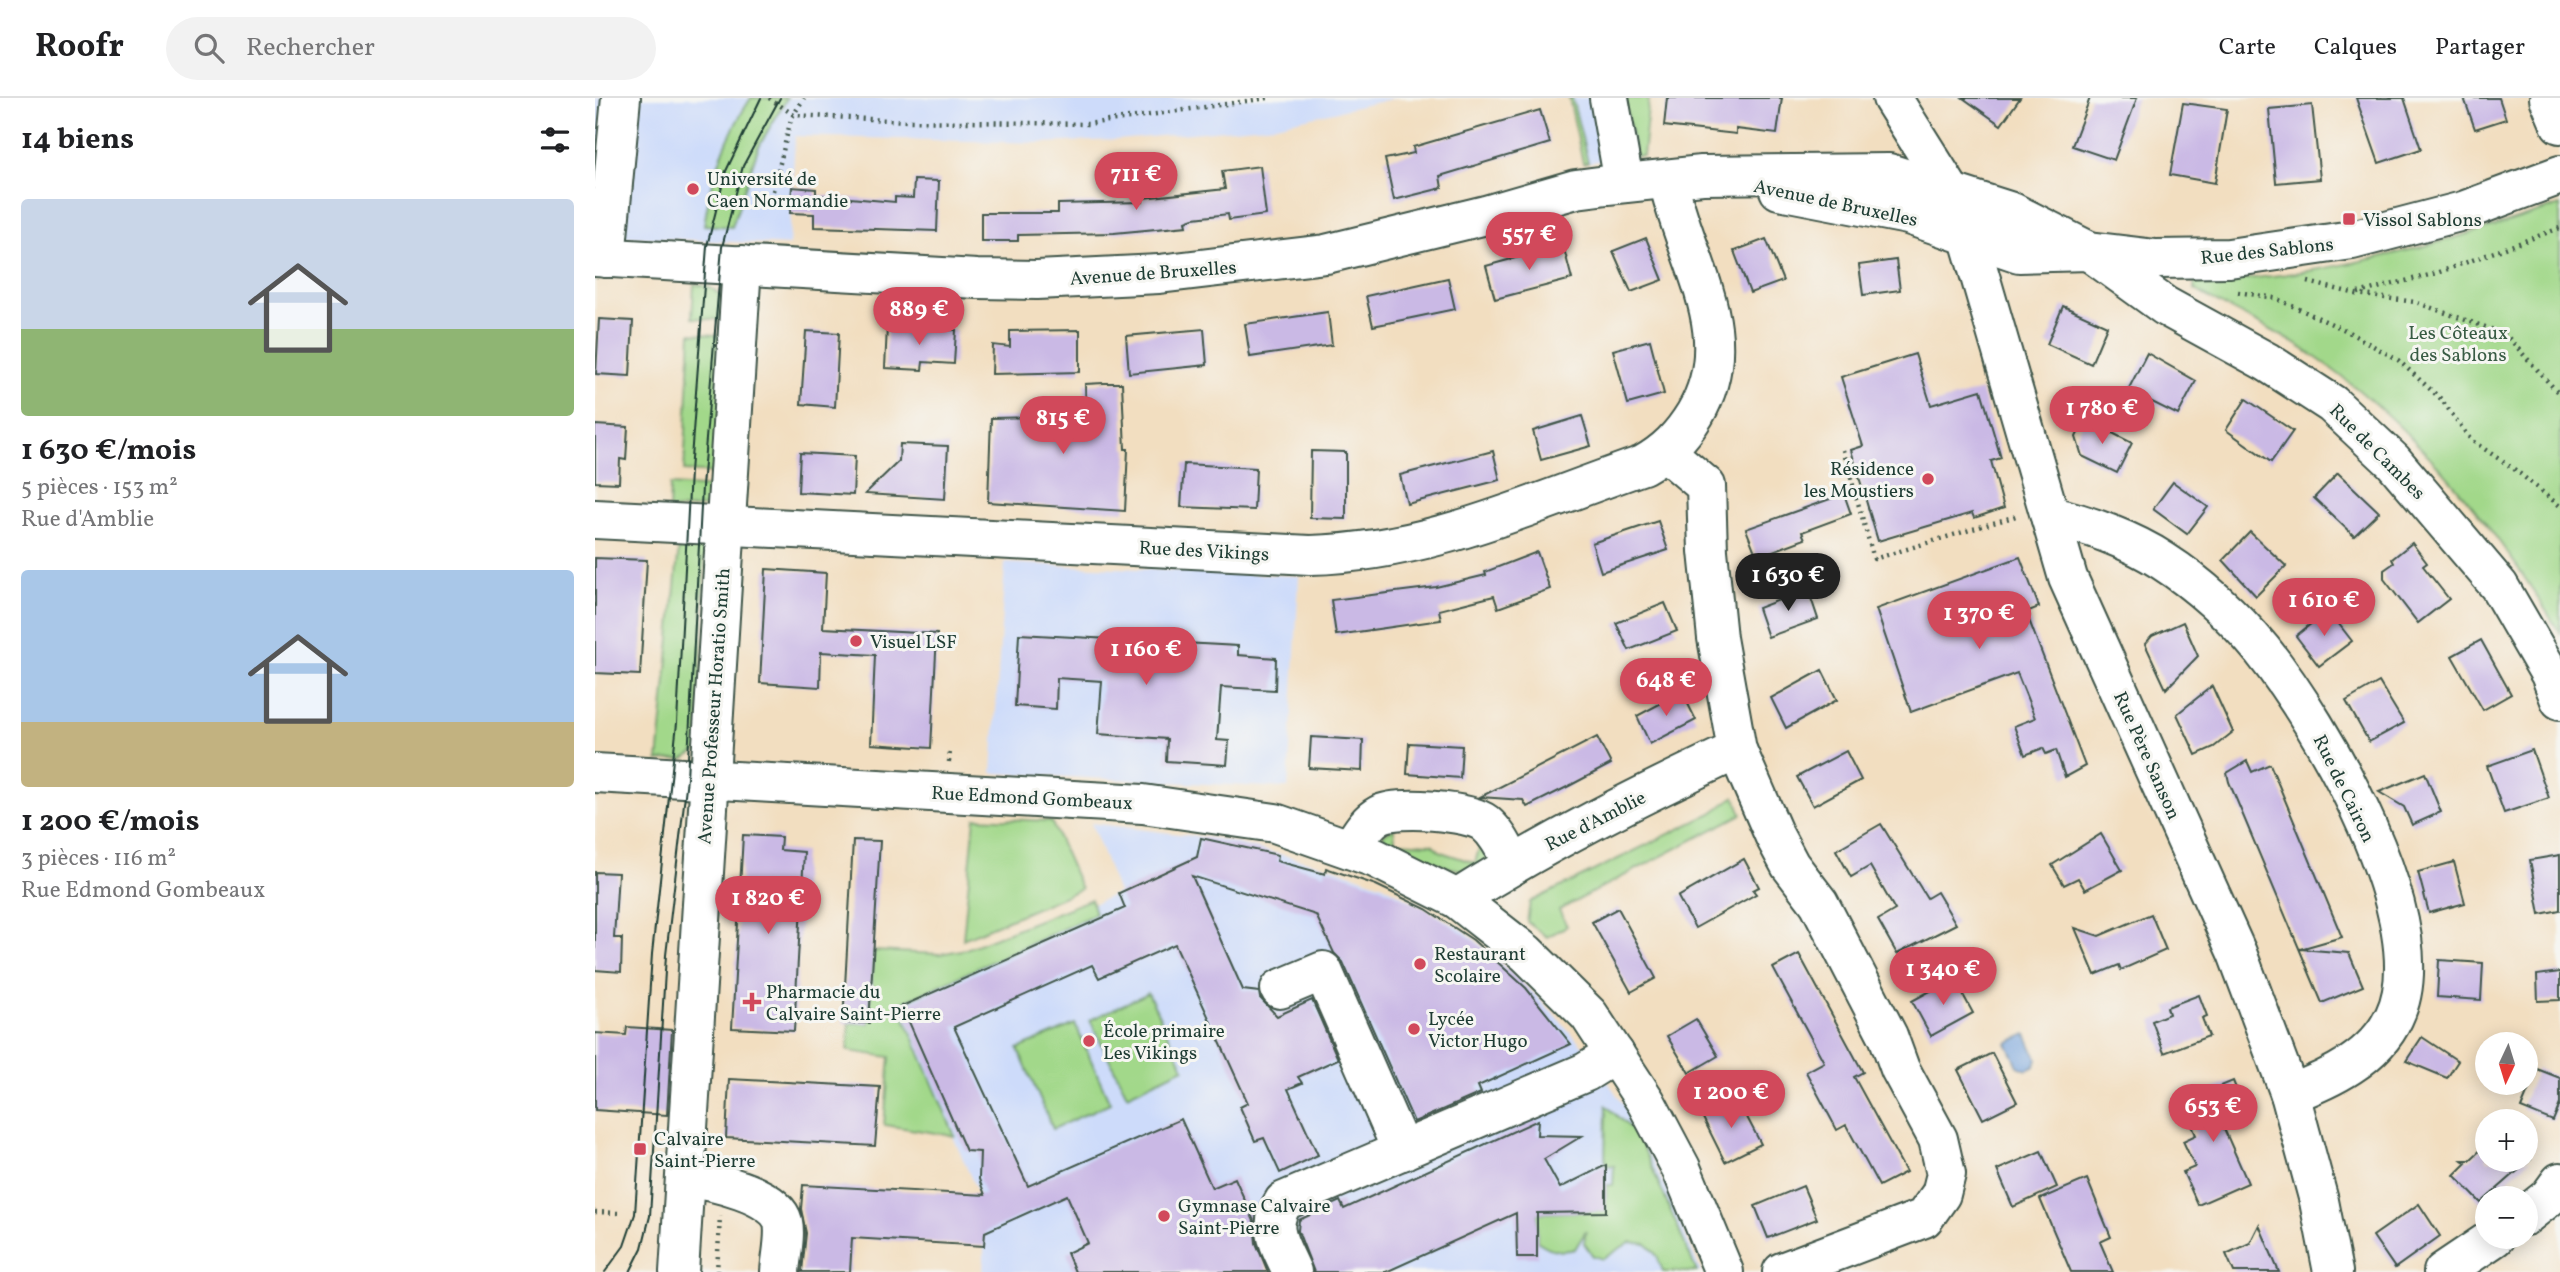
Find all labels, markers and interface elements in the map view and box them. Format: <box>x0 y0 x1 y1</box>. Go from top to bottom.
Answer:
search box <box>166 17 656 80</box>
text: Roofr <box>35 25 124 71</box>
icon: search <box>190 29 228 67</box>
text: Rechercher <box>246 30 375 66</box>
text: Carte <box>2219 31 2276 65</box>
text: Calques <box>2314 31 2397 65</box>
text: Partager <box>2435 31 2525 65</box>
text: 14 biens <box>21 119 134 161</box>
icon: filters <box>536 121 574 159</box>
pin: 711 € <box>1087 152 1185 212</box>
text: 711 € <box>1110 159 1162 191</box>
place label: Université de Caen Normandie <box>707 167 848 215</box>
street label: Avenue de Bruxelles <box>1751 174 1920 234</box>
marker: Université de Caen Normandie <box>685 181 701 197</box>
place label: Vissol Sablons <box>2363 208 2482 234</box>
marker: Vissol Sablons <box>2341 211 2357 227</box>
pin: 557 € <box>1480 212 1578 272</box>
text: 557 € <box>1502 219 1556 251</box>
street label: Rue des Sablons <box>2199 232 2335 272</box>
icon: home <box>235 245 361 371</box>
street label: Avenue de Bruxelles <box>1069 255 1237 293</box>
pin: 889 € <box>870 288 968 347</box>
text: 889 € <box>889 294 949 326</box>
park label: Les Côteaux des Sablons <box>2408 321 2508 369</box>
pin: 1 780 € <box>2037 386 2167 446</box>
text: 1 780 € <box>2066 393 2138 425</box>
pin: 815 € <box>1014 396 1112 456</box>
street label: Rue de Cambes <box>2323 399 2430 506</box>
text: 815 € <box>1036 403 1090 435</box>
text: 1 630 €/mois <box>21 430 196 472</box>
place label: Résidence les Moustiers <box>1804 457 1914 505</box>
marker: Résidence les Moustiers <box>1920 471 1936 487</box>
text: 5 pièces · 153 m² <box>21 472 178 504</box>
text: Rue d'Amblie <box>21 504 154 536</box>
street label: Rue des Vikings <box>1138 536 1270 568</box>
pin: 1 630 € <box>1723 554 1853 613</box>
text: 1 630 € <box>1751 560 1825 592</box>
street label: Avenue Professeur Horatio Smith <box>692 567 738 845</box>
pin: 1 610 € <box>2259 578 2389 638</box>
text: 1 610 € <box>2288 585 2360 617</box>
pin: 1 370 € <box>1914 592 2044 651</box>
text: 1 370 € <box>1943 598 2015 630</box>
icon: home <box>235 616 361 742</box>
pin: 1 160 € <box>1081 628 1211 687</box>
place label: Visuel LSF <box>870 630 957 656</box>
marker: Visuel LSF <box>848 633 864 649</box>
text: 1 160 € <box>1110 634 1182 666</box>
pin: 648 € <box>1617 658 1715 718</box>
text: 648 € <box>1636 665 1696 697</box>
street label: Rue Père Sanson <box>2106 688 2186 824</box>
street label: Rue de Cairon <box>2306 731 2381 847</box>
street label: Rue Edmond Gombeaux <box>930 781 1133 817</box>
street label: Rue d'Amblie <box>1541 785 1651 858</box>
text: 1 200 €/mois <box>21 801 200 843</box>
text: 3 pièces · 116 m² <box>21 843 176 875</box>
text: Rue Edmond Gombeaux <box>21 875 265 907</box>
pin: 1 820 € <box>703 876 833 936</box>
text: 1 820 € <box>731 883 805 915</box>
place label: Restaurant Scolaire <box>1434 942 1526 990</box>
pin: 1 340 € <box>1878 948 2008 1007</box>
text: 1 340 € <box>1906 954 1980 986</box>
marker: Restaurant Scolaire <box>1412 956 1428 972</box>
place label: Pharmacie du Calvaire Saint-Pierre <box>766 980 941 1028</box>
marker: Pharmacie du Calvaire Saint-Pierre <box>744 994 760 1010</box>
place label: Lycée Victor Hugo <box>1428 1007 1527 1055</box>
place label: École primaire Les Vikings <box>1103 1019 1225 1067</box>
marker: Lycée Victor Hugo <box>1406 1021 1422 1037</box>
north arrow <box>2475 1032 2537 1096</box>
map controls <box>2475 1032 2538 1249</box>
marker: École primaire Les Vikings <box>1081 1033 1097 1049</box>
pin: 1 200 € <box>1666 1070 1796 1130</box>
text: 1 200 € <box>1693 1077 1769 1109</box>
pin: 653 € <box>2164 1084 2262 1144</box>
text: 653 € <box>2185 1091 2241 1123</box>
button: + <box>2475 1109 2538 1172</box>
place label: Calvaire Saint-Pierre <box>654 1127 755 1175</box>
marker: Calvaire Saint-Pierre <box>632 1141 648 1157</box>
button: − <box>2475 1186 2538 1249</box>
place label: Gymnase Calvaire Saint-Pierre <box>1178 1194 1330 1242</box>
marker: Gymnase Calvaire Saint-Pierre <box>1156 1208 1172 1224</box>

